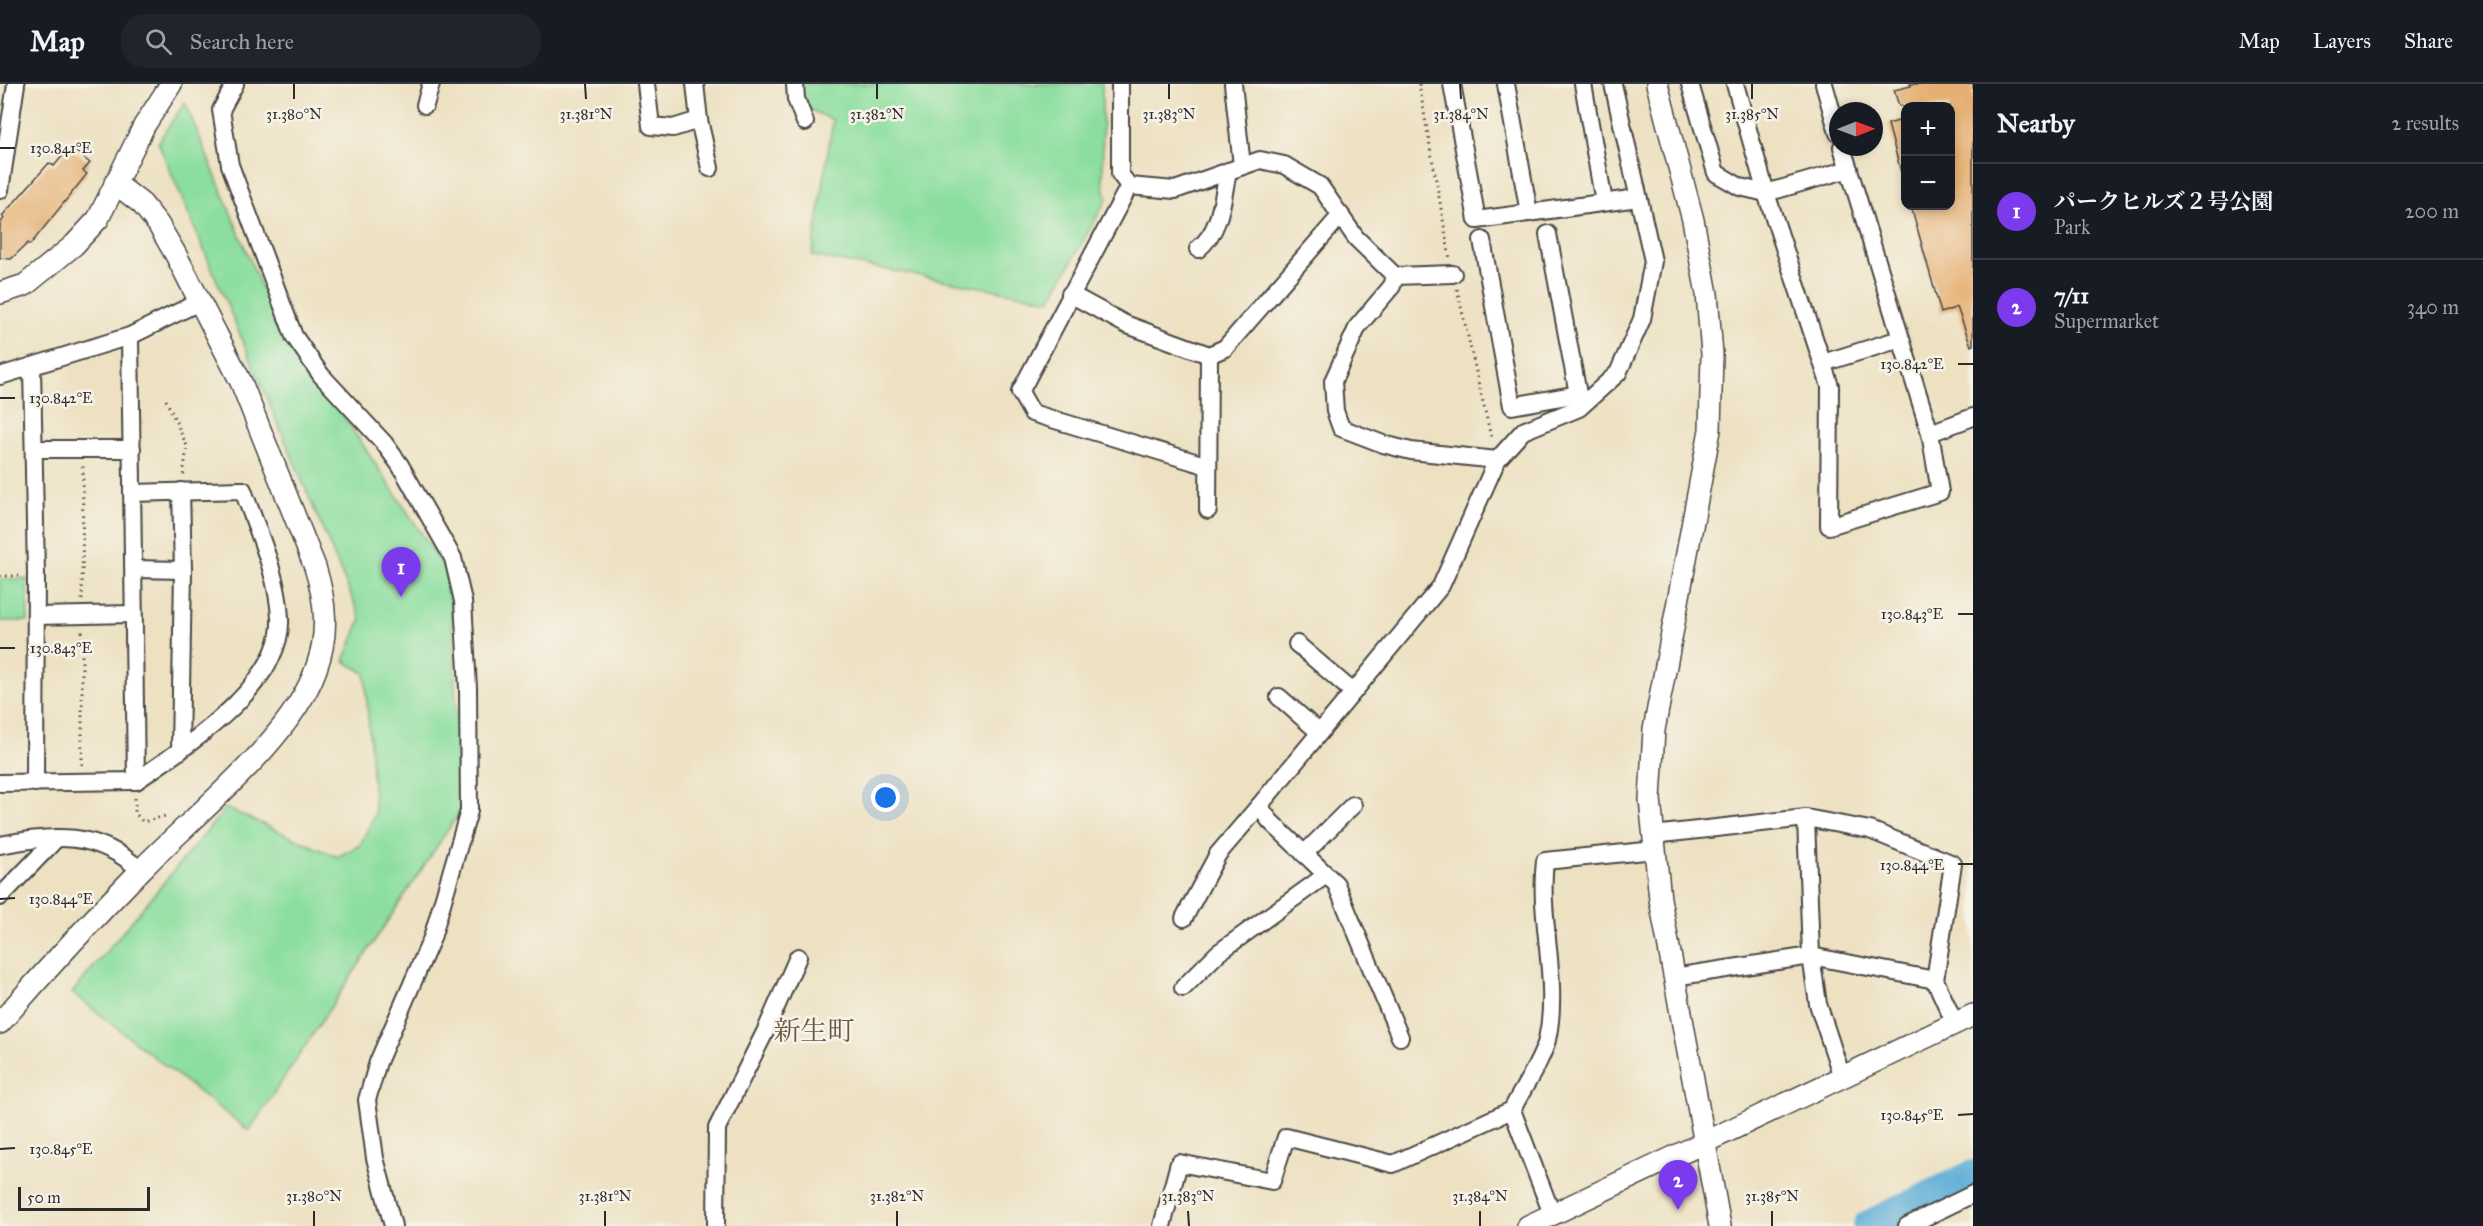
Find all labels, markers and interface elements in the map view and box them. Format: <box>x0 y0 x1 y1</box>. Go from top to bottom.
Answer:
search box <box>121 14 541 68</box>
text: Map <box>30 24 85 59</box>
icon: search <box>142 25 175 58</box>
text: Search here <box>190 28 294 55</box>
text: Map <box>2239 28 2280 54</box>
text: Layers <box>2313 28 2371 54</box>
text: Share <box>2404 28 2453 54</box>
north arrow <box>1829 102 1883 156</box>
map controls <box>1901 102 1955 210</box>
button: + <box>1901 102 1955 156</box>
text: 31.380°N <box>266 105 322 123</box>
text: 31.381°N <box>559 105 613 123</box>
text: 31.382°N <box>850 105 905 123</box>
text: 31.383°N <box>1142 105 1196 123</box>
text: 31.384°N <box>1433 105 1489 123</box>
text: 31.385°N <box>1725 105 1779 123</box>
text: Nearby <box>1997 107 2075 139</box>
text: 2 results <box>2391 111 2459 135</box>
text: 130.841°E <box>30 139 92 157</box>
button: − <box>1901 156 1955 210</box>
text: パークヒルズ２号公園 <box>2054 188 2273 215</box>
text: 1 <box>2013 199 2020 223</box>
text: 200 m <box>2405 199 2459 223</box>
text: Park <box>2054 215 2090 239</box>
text: 7/11 <box>2054 282 2089 309</box>
text: 2 <box>2012 295 2021 319</box>
text: 340 m <box>2407 295 2459 319</box>
text: Supermarket <box>2054 309 2159 333</box>
text: 130.842°E <box>1880 355 1944 373</box>
text: 130.842°E <box>29 389 93 407</box>
pin: 1 <box>382 548 420 597</box>
text: 130.843°E <box>1881 605 1943 623</box>
text: 130.843°E <box>30 639 92 657</box>
your location <box>871 783 900 812</box>
text: 130.844°E <box>1880 856 1945 874</box>
text: 130.844°E <box>29 890 94 908</box>
district label: 新生町 <box>774 1014 855 1047</box>
text: 130.845°E <box>1880 1106 1944 1124</box>
text: 130.845°E <box>29 1140 93 1158</box>
pin: 2 <box>1658 1160 1698 1210</box>
scale bar <box>18 1184 150 1212</box>
text: 31.380°N <box>286 1187 342 1205</box>
text: 31.381°N <box>578 1187 632 1205</box>
text: 31.382°N <box>870 1187 925 1205</box>
text: 31.383°N <box>1161 1187 1215 1205</box>
text: 31.384°N <box>1452 1187 1508 1205</box>
text: 31.385°N <box>1745 1187 1799 1205</box>
text: 50 m <box>27 1188 61 1207</box>

